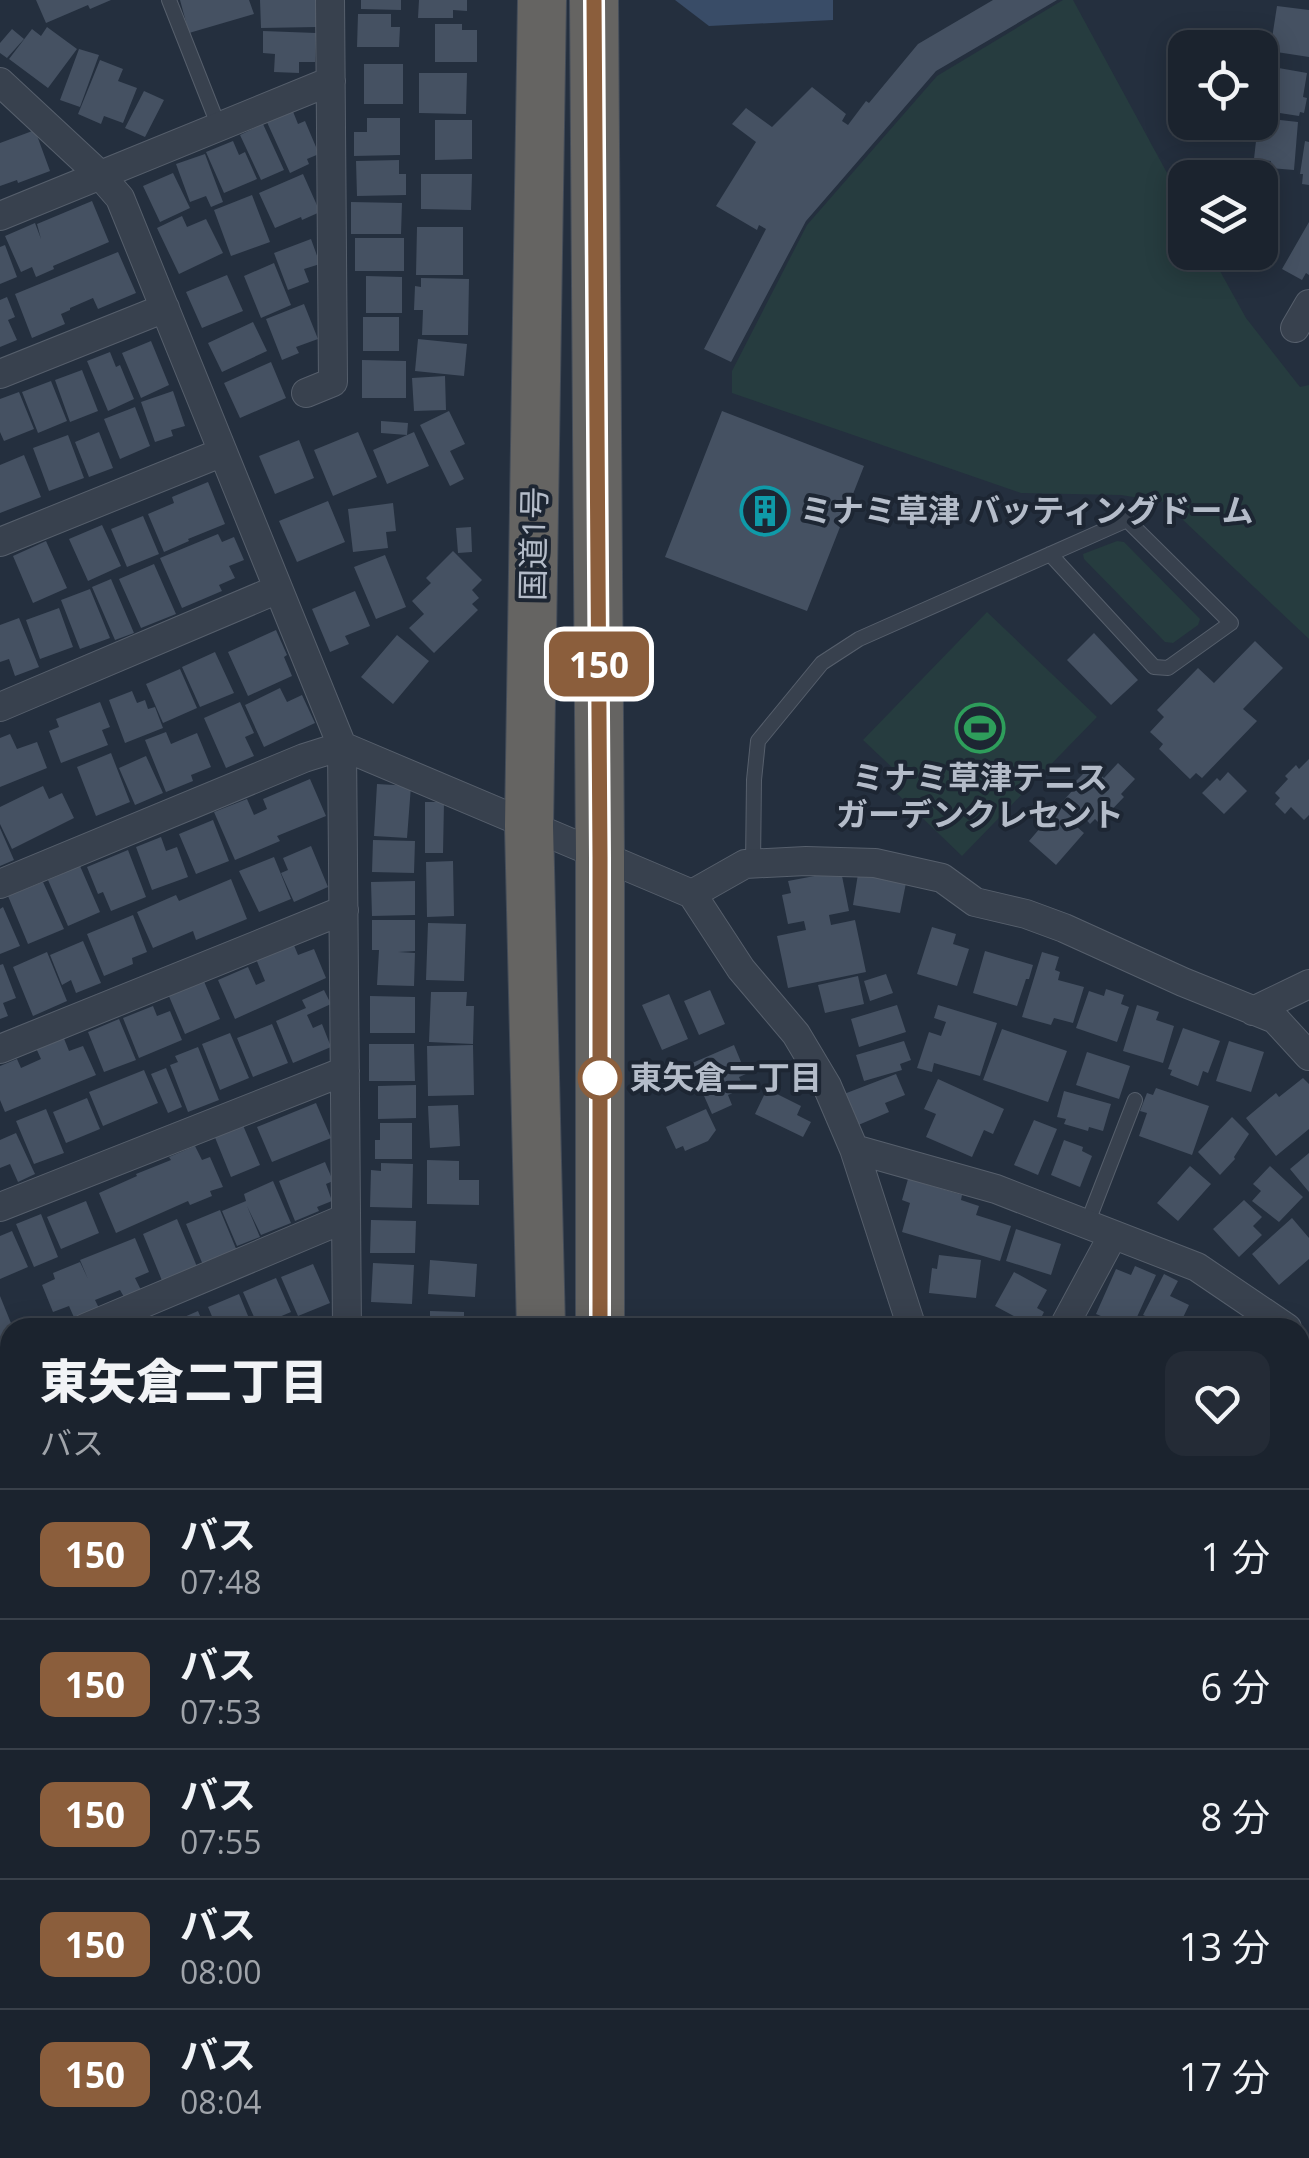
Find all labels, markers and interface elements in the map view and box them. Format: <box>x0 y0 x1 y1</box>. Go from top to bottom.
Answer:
map controls <box>1168 30 1278 270</box>
button: locate <box>1168 30 1278 140</box>
button: layers <box>1168 160 1278 270</box>
building icon: ミナミ草津 バッティングドーム <box>739 485 791 537</box>
street label: 国道1号 <box>510 486 555 601</box>
place label: ミナミ草津 バッティングドーム <box>800 488 1253 531</box>
line badge: 150 <box>542 632 656 696</box>
text: 150 <box>569 641 629 688</box>
sports icon: ミナミ草津テニス ガーデンクレセント <box>954 702 1006 754</box>
place label: ミナミ草津テニス ガーデンクレセント <box>836 755 1124 835</box>
place label: 東矢倉二丁目 <box>630 1055 822 1098</box>
marker: 東矢倉二丁目 <box>579 1057 621 1099</box>
text: 東矢倉二丁目 <box>40 1348 328 1413</box>
button: heart <box>1165 1351 1270 1456</box>
text: バス <box>40 1421 104 1464</box>
text: バス <box>180 1508 256 1560</box>
text: 1 分 <box>1200 1530 1270 1582</box>
text: 150 <box>65 1531 125 1578</box>
text: 07:48 <box>180 1560 262 1603</box>
text: バス <box>180 1638 256 1690</box>
text: 6 分 <box>1200 1660 1270 1712</box>
text: 150 <box>65 1661 125 1708</box>
text: 07:53 <box>180 1690 262 1733</box>
text: バス <box>180 1768 256 1820</box>
text: 8 分 <box>1200 1790 1270 1842</box>
text: 150 <box>65 1791 125 1838</box>
text: 07:55 <box>180 1820 262 1863</box>
text: バス <box>180 1898 256 1950</box>
text: 13 分 <box>1179 1920 1270 1972</box>
text: 150 <box>65 1921 125 1968</box>
text: 08:00 <box>180 1950 262 1993</box>
text: バス <box>180 2028 256 2080</box>
text: 17 分 <box>1179 2050 1270 2102</box>
text: 150 <box>65 2051 125 2098</box>
text: 08:04 <box>180 2080 262 2123</box>

